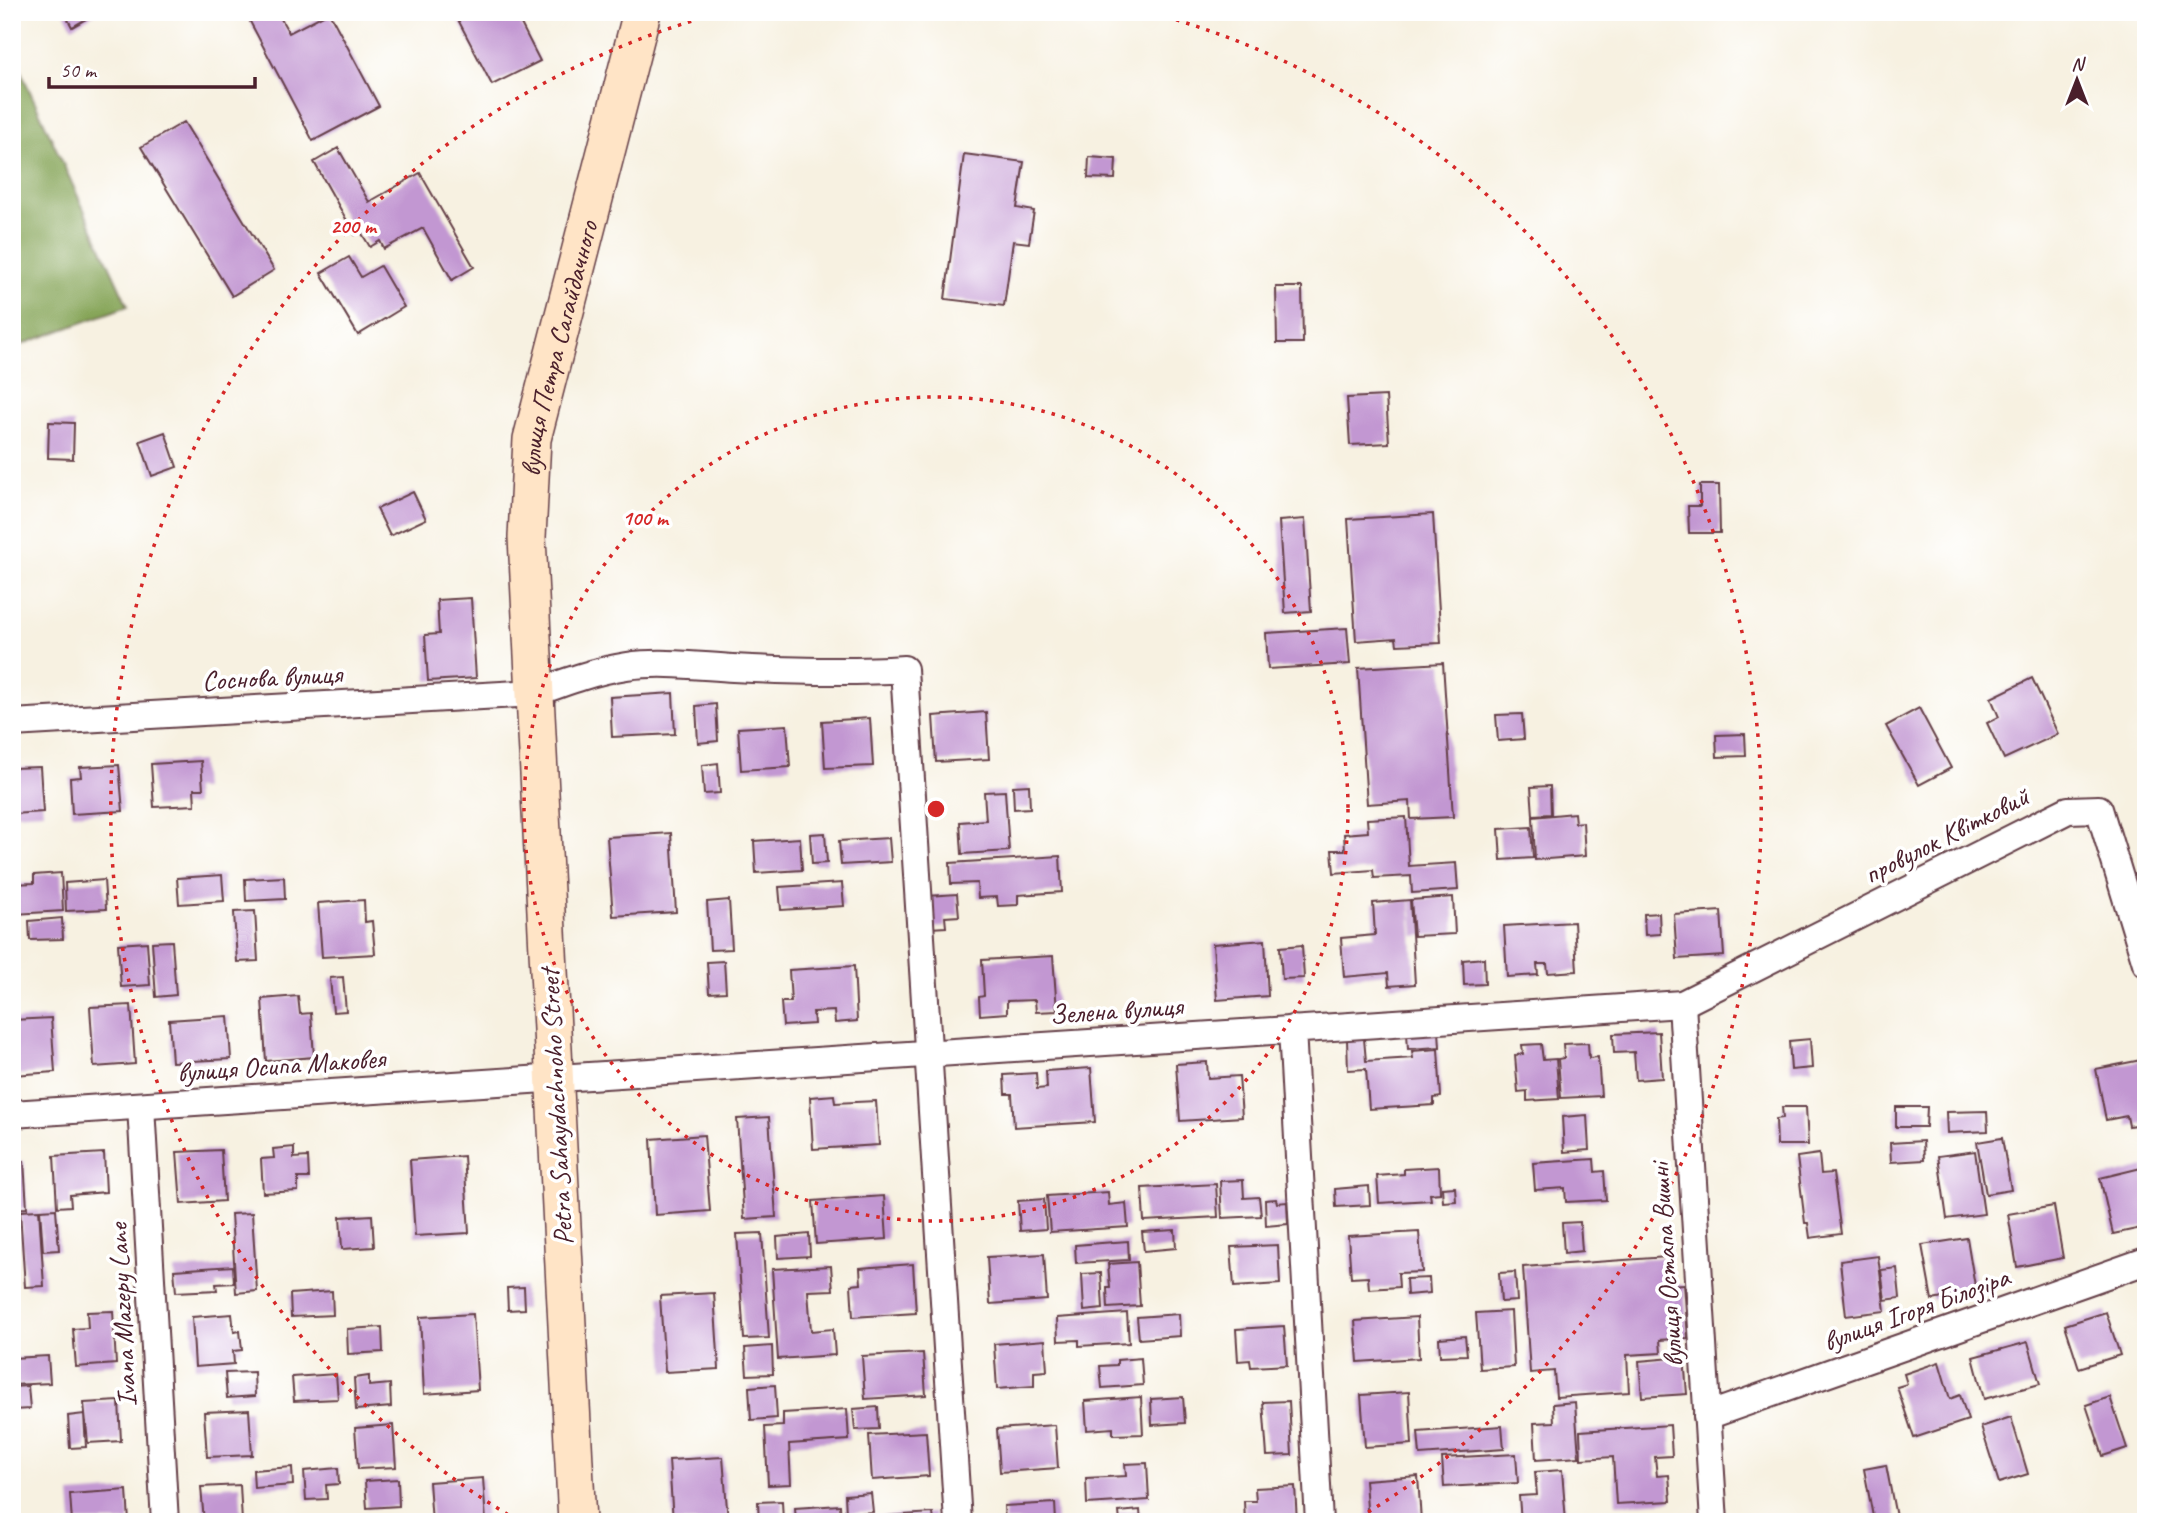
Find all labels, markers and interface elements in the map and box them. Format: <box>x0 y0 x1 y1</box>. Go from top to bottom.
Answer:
scale bar <box>49 46 256 90</box>
north arrow <box>2042 46 2112 116</box>
text: N <box>2071 52 2086 76</box>
text: 50 m <box>60 57 98 83</box>
text: 200 m <box>330 213 378 239</box>
street label: вулиця Петра Сагайдачного <box>513 215 606 477</box>
text: 100 m <box>622 505 670 531</box>
street label: Соснова вулиця <box>201 656 345 698</box>
street label: провулок Квітковий <box>1858 778 2036 892</box>
centre of rings <box>924 797 948 821</box>
street label: Petra Sahaydachnoho Street <box>531 964 581 1246</box>
street label: Зелена вулиця <box>1048 988 1186 1032</box>
street label: вулиця Осипа Маковея <box>176 1040 389 1090</box>
street label: вулиця Остапа Вишні <box>1641 1158 1691 1368</box>
street label: Ivana Mazepy Lane <box>100 1220 144 1408</box>
street label: вулиця Ігоря Білозіра <box>1818 1258 2016 1359</box>

